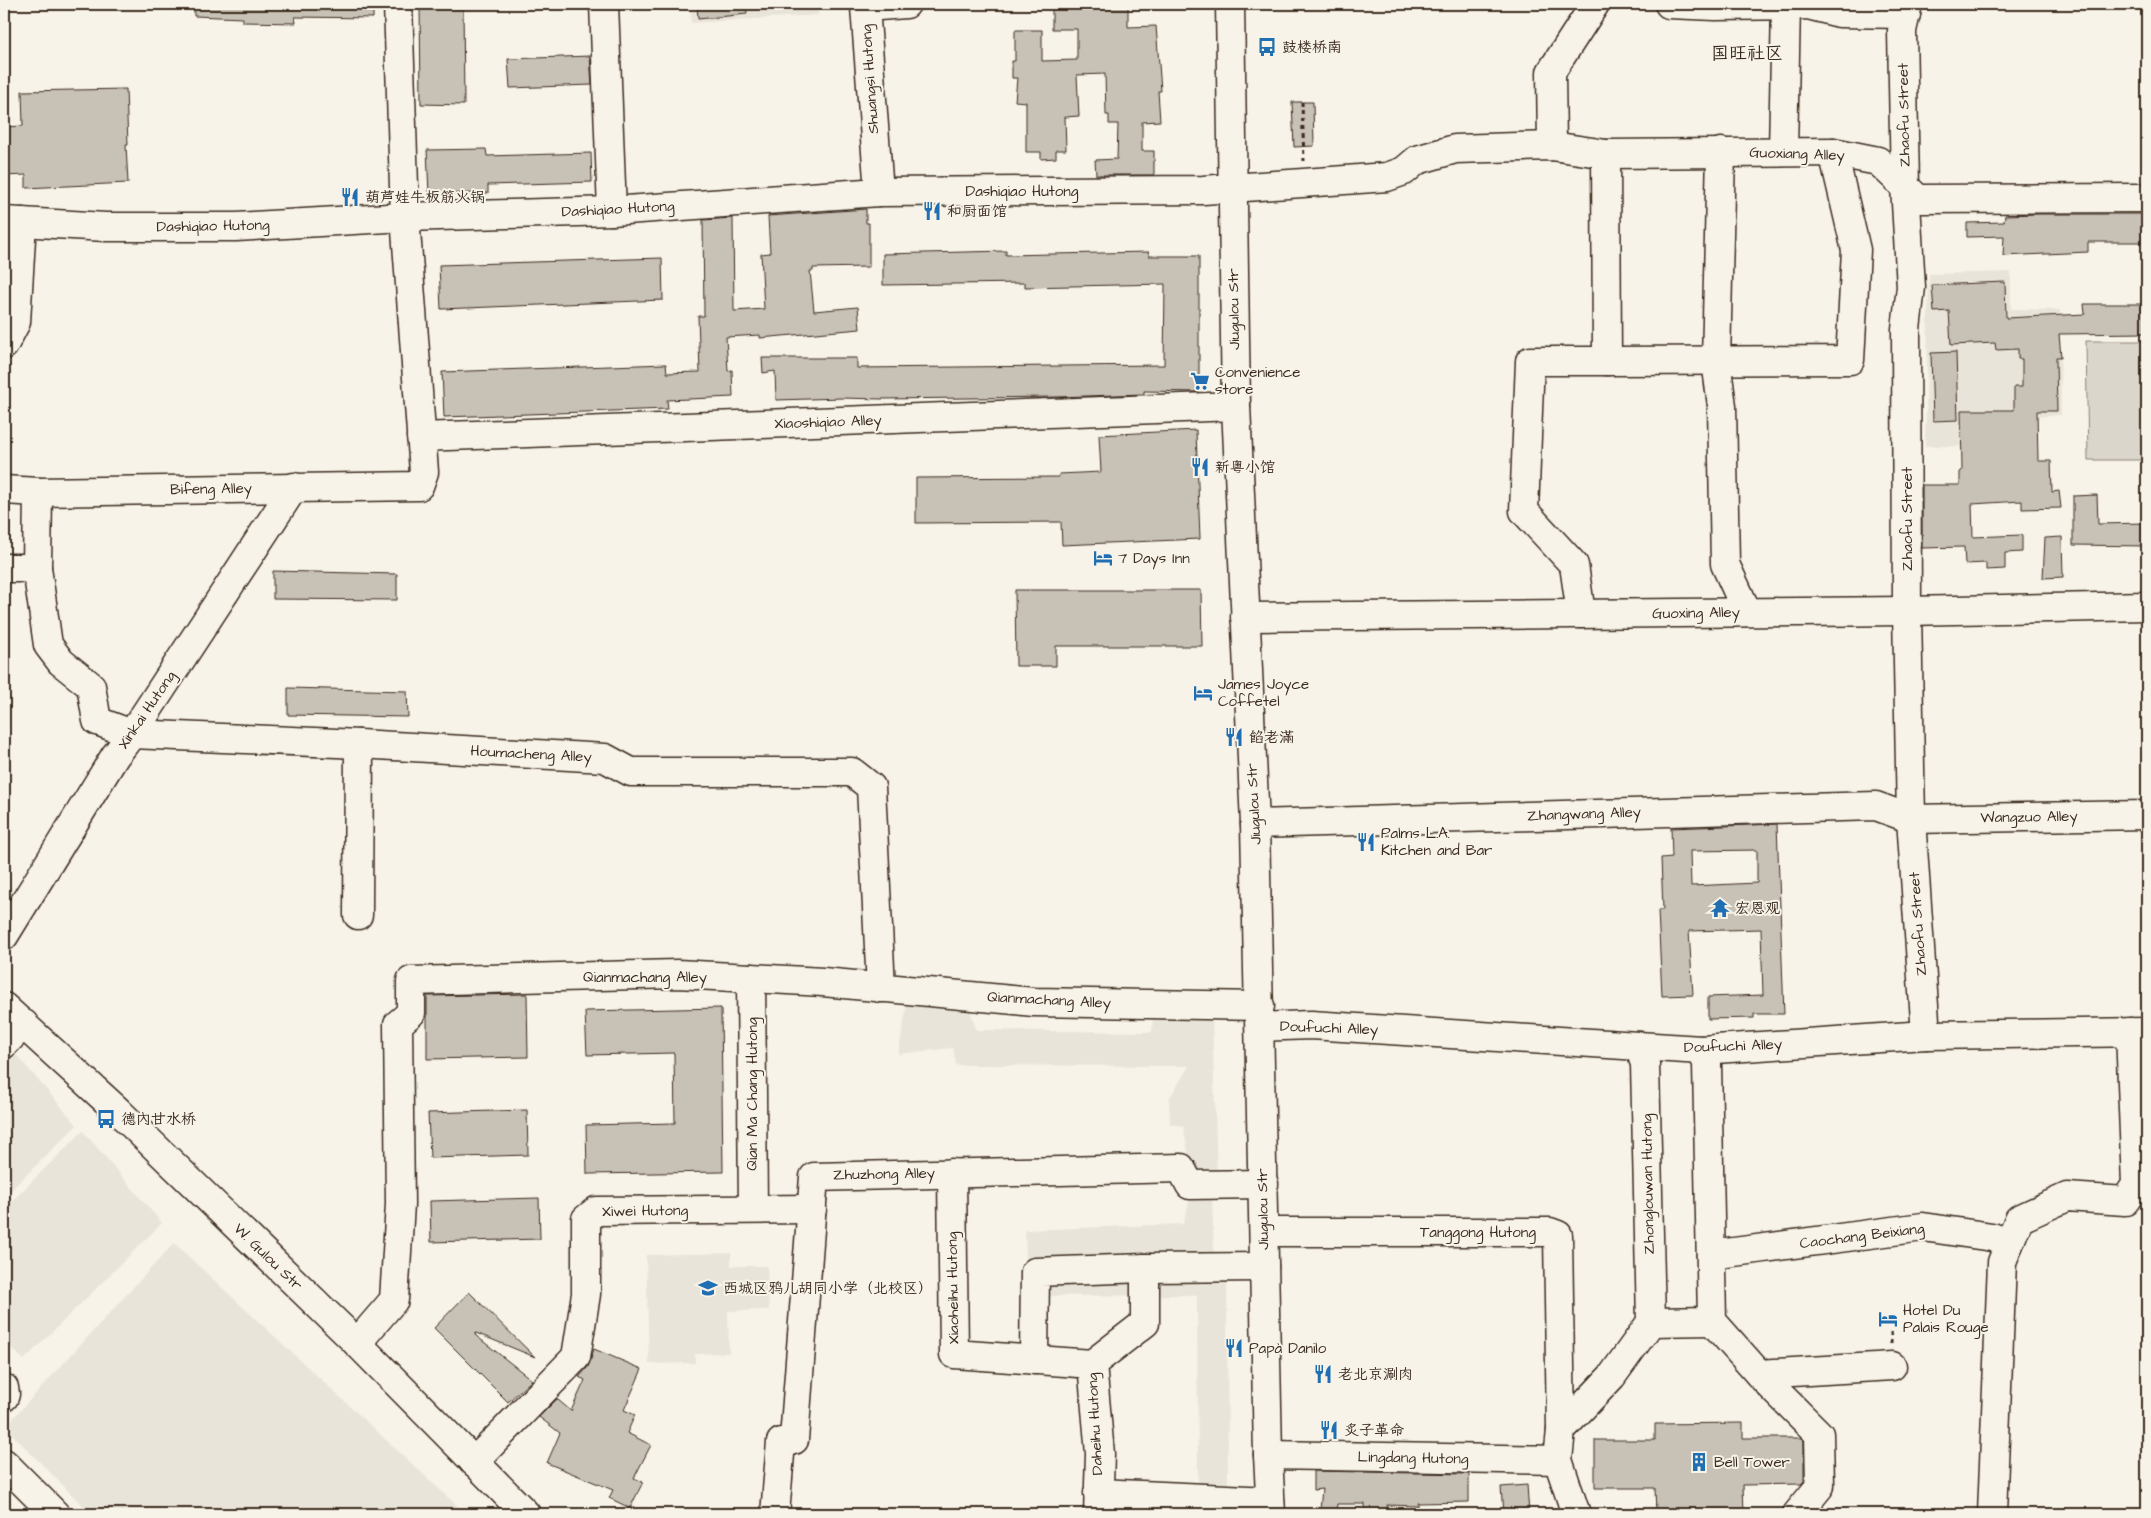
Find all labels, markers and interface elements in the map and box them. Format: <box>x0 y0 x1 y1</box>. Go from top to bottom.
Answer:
street label: Shuangsi Hutong <box>856 23 885 134</box>
bus stop icon: 鼓楼桥南 <box>1256 36 1278 58</box>
place label: 鼓楼桥南 <box>1282 37 1342 58</box>
district label: 国旺社区 <box>1711 41 1783 66</box>
street label: Zhaofu Street <box>1893 63 1915 167</box>
street label: Guoxiang Alley <box>1749 142 1845 167</box>
street label: Dashiqiao Hutong <box>965 181 1079 203</box>
restaurant icon: 葫芦娃牛板筋火锅 <box>339 186 361 208</box>
place label: 葫芦娃牛板筋火锅 <box>365 187 485 208</box>
street label: Dashiqiao Hutong <box>561 196 675 223</box>
restaurant icon: 和厨面馆 <box>921 200 943 222</box>
place label: 和厨面馆 <box>947 201 1007 222</box>
street label: Dashiqiao Hutong <box>156 215 270 238</box>
street label: Jiugulou Str <box>1223 268 1246 350</box>
place label: Convenience store <box>1215 362 1300 400</box>
supermarket icon: Convenience store <box>1189 370 1211 392</box>
street label: Xiaoshiqiao Alley <box>774 410 882 435</box>
restaurant icon: 新粤小馆 <box>1189 456 1211 478</box>
place label: 新粤小馆 <box>1215 457 1275 478</box>
street label: Zhaofu Street <box>1897 467 1918 571</box>
street label: Bifeng Alley <box>170 478 252 501</box>
hotel icon: 7 Days Inn <box>1092 547 1114 569</box>
place label: 7 Days Inn <box>1118 548 1190 570</box>
street label: Guoxing Alley <box>1652 602 1740 625</box>
street label: Xinkai Hutong <box>113 666 182 754</box>
place label: James Joyce Coffetel <box>1218 674 1309 712</box>
hotel icon: James Joyce Coffetel <box>1192 682 1214 704</box>
restaurant icon: 餡老滿 <box>1223 726 1245 748</box>
place label: 餡老滿 <box>1249 727 1294 748</box>
street label: Houmacheng Alley <box>470 740 592 769</box>
street label: Jiugulou Str <box>1241 763 1268 845</box>
street label: Zhangwang Alley <box>1527 802 1641 827</box>
street label: Wangzuo Alley <box>1980 806 2078 829</box>
place label: Palms L.A. Kitchen and Bar <box>1381 823 1492 861</box>
restaurant icon: Palms L.A. Kitchen and Bar <box>1355 831 1377 853</box>
street label: Zhaofu Street <box>1904 871 1932 977</box>
temple icon: 宏恩观 <box>1709 897 1731 919</box>
place label: 宏恩观 <box>1735 898 1780 919</box>
street label: Qianmachang Alley <box>583 967 707 989</box>
street label: Qianmachang Alley <box>987 986 1111 1015</box>
street label: Doufuchi Alley <box>1280 1016 1378 1041</box>
street label: Qian Ma Chang Hutong <box>742 1017 764 1171</box>
street label: Doufuchi Alley <box>1684 1034 1782 1059</box>
bus stop icon: 德内甘水桥 <box>95 1108 117 1130</box>
place label: 德内甘水桥 <box>121 1109 196 1130</box>
street label: Zhonglouwan Hutong <box>1636 1113 1661 1255</box>
street label: Zhuzhong Alley <box>833 1163 935 1186</box>
street label: Jiugulou Str <box>1252 1168 1275 1250</box>
street label: Xiwei Hutong <box>602 1200 689 1223</box>
street label: Caochang Beixiang <box>1798 1218 1926 1255</box>
street label: W. Gulou Str <box>229 1219 307 1295</box>
street label: Tanggong Hutong <box>1420 1222 1536 1244</box>
street label: Xiaoheihu Hutong <box>942 1231 965 1344</box>
school or university icon: 西城区鸦儿胡同小学（北校区） <box>697 1277 719 1299</box>
place label: 西城区鸦儿胡同小学（北校区） <box>723 1278 933 1299</box>
place label: Hotel Du Palais Rouge <box>1903 1300 1989 1339</box>
hotel icon: Hotel Du Palais Rouge <box>1877 1308 1899 1330</box>
restaurant icon: Papà Danilo <box>1223 1337 1245 1359</box>
place label: Papà Danilo <box>1249 1338 1327 1359</box>
restaurant icon: 老北京涮肉 <box>1312 1363 1334 1385</box>
place label: 老北京涮肉 <box>1338 1364 1413 1385</box>
street label: Daheihu Hutong <box>1082 1372 1109 1476</box>
restaurant icon: 炙子革命 <box>1318 1419 1340 1441</box>
place label: 炙子革命 <box>1344 1420 1404 1441</box>
street label: Lingdang Hutong <box>1357 1447 1469 1470</box>
building icon: Bell Tower <box>1688 1451 1710 1473</box>
place label: Bell Tower <box>1714 1452 1790 1473</box>

